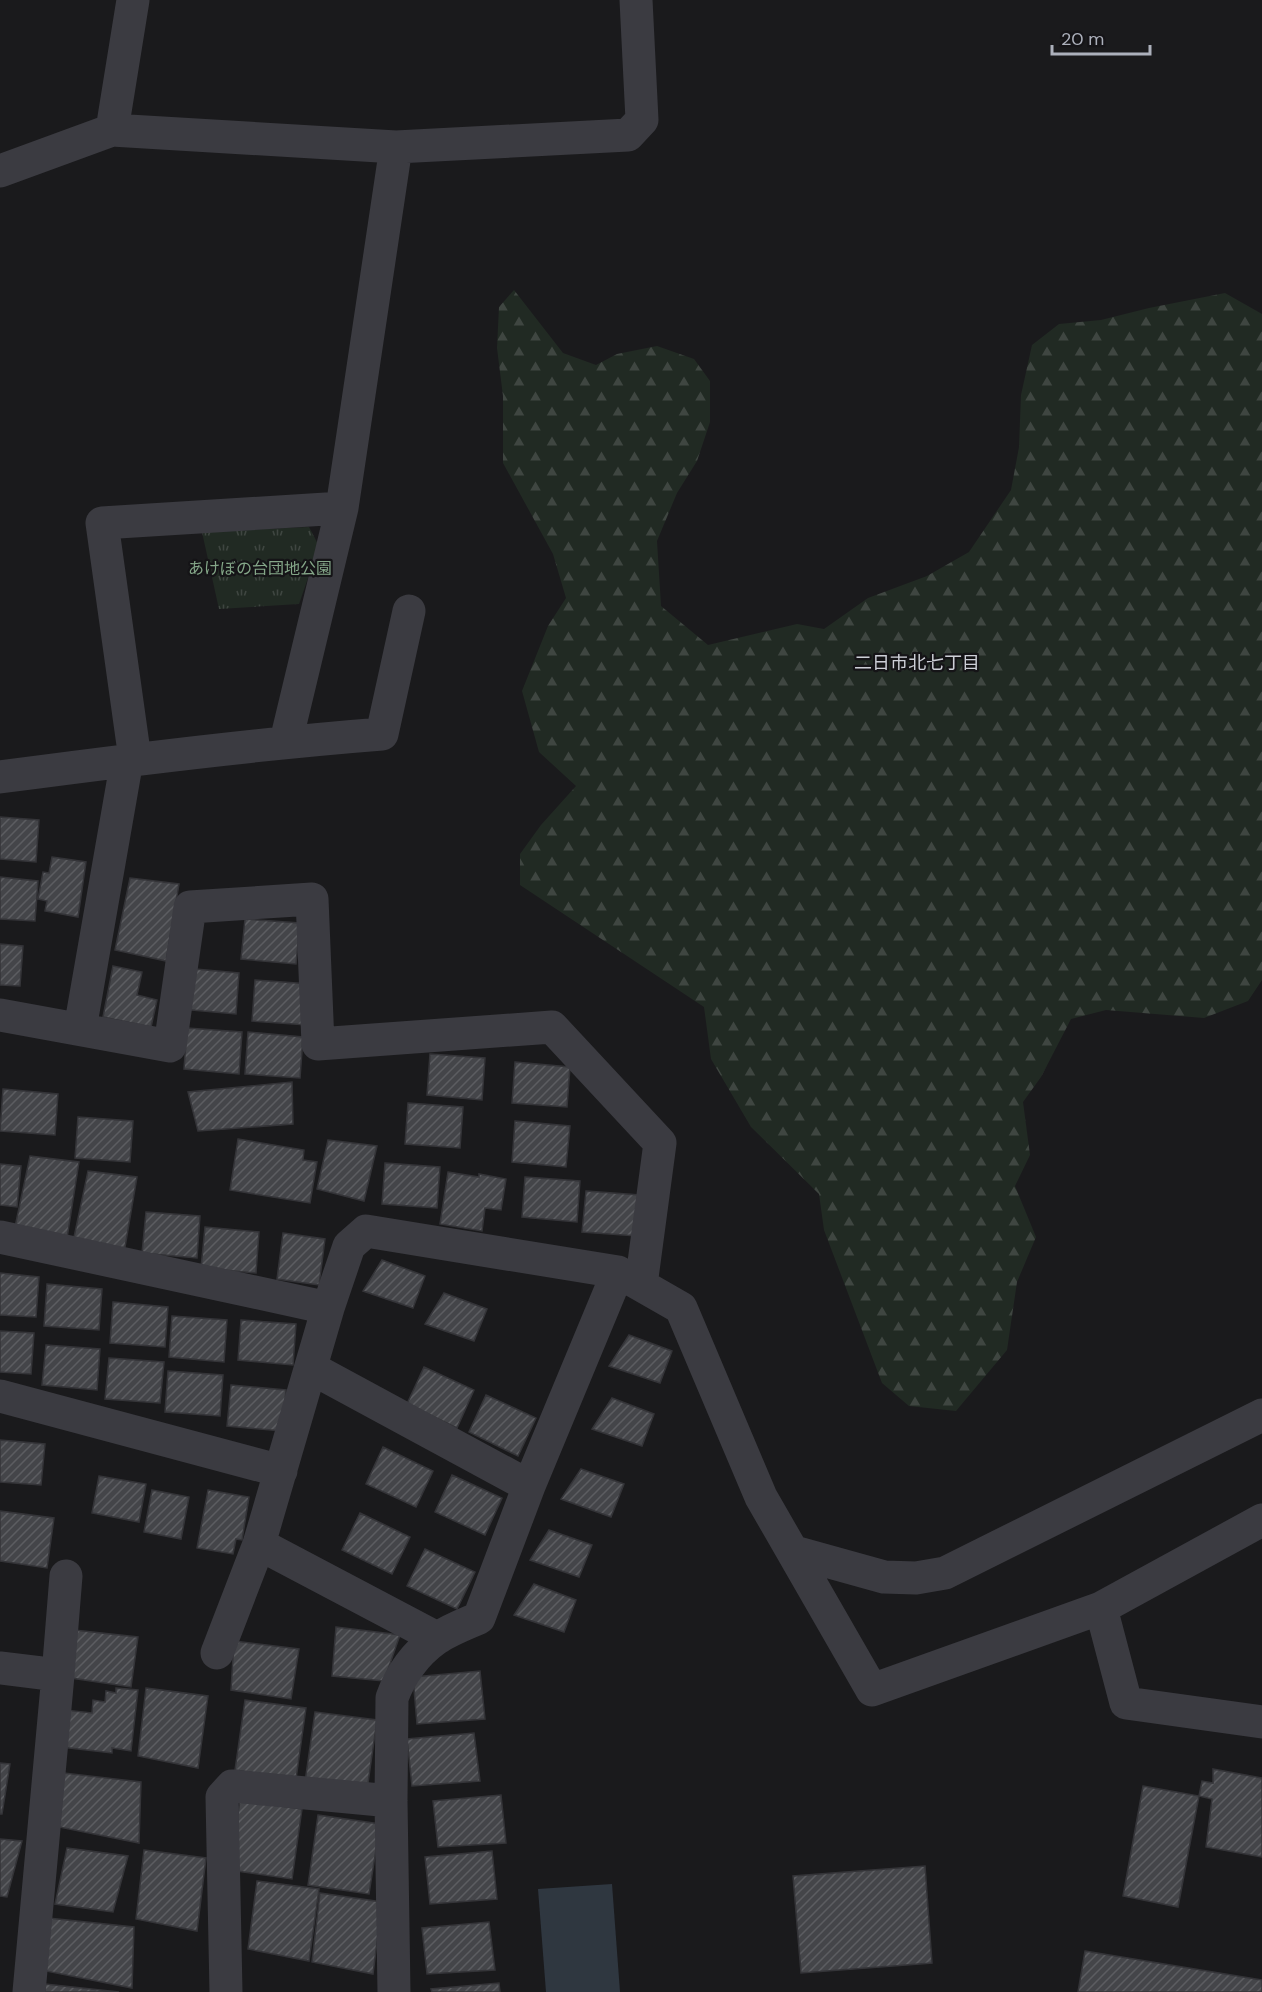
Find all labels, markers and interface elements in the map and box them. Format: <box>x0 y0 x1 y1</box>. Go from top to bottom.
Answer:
scale bar <box>1052 18 1150 56</box>
text: 20 m <box>1061 27 1104 51</box>
park label: あけぼの台団地公園 <box>188 558 332 579</box>
district label: 二日市北七丁目 <box>854 651 980 675</box>

